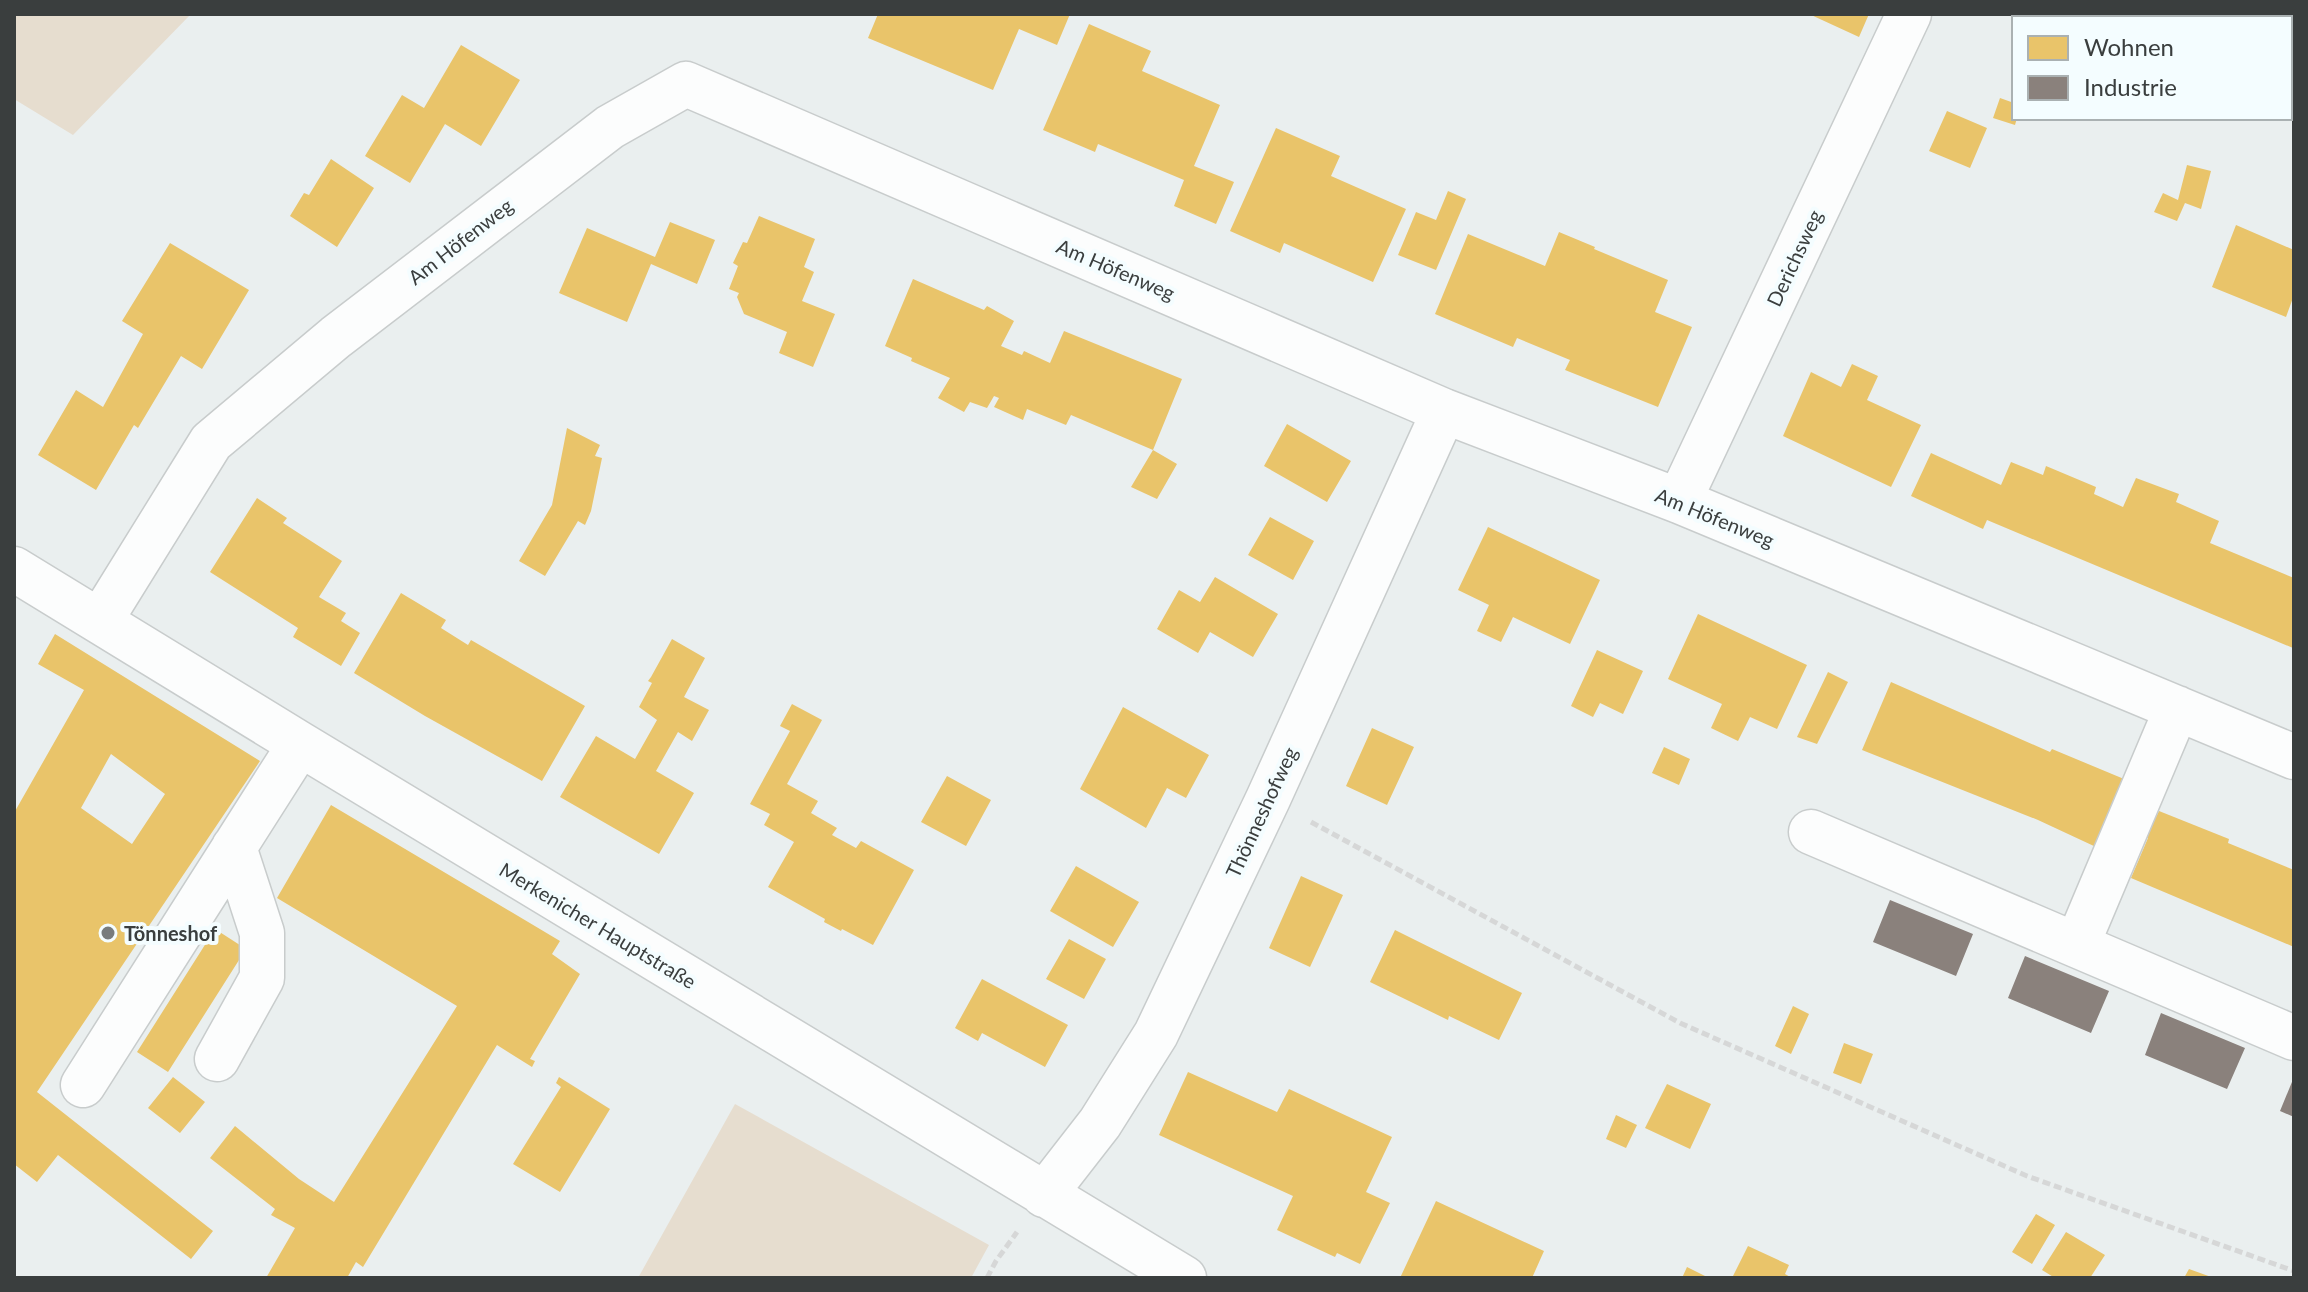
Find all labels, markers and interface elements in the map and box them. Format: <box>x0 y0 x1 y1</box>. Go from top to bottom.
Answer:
legend <box>2012 16 2292 120</box>
text: Wohnen <box>2084 32 2174 61</box>
text: Industrie <box>2084 72 2177 101</box>
street label: Am Höfenweg <box>403 193 517 289</box>
street label: Derichsweg <box>1761 206 1827 310</box>
street label: Am Höfenweg <box>1053 233 1179 305</box>
street label: Am Höfenweg <box>1652 482 1778 552</box>
street label: Thönneshofweg <box>1220 743 1302 881</box>
street label: Merkenicher Hauptstraße <box>495 857 701 993</box>
place label: Tönneshof <box>124 921 218 945</box>
marker: Tönneshof <box>99 924 117 942</box>

